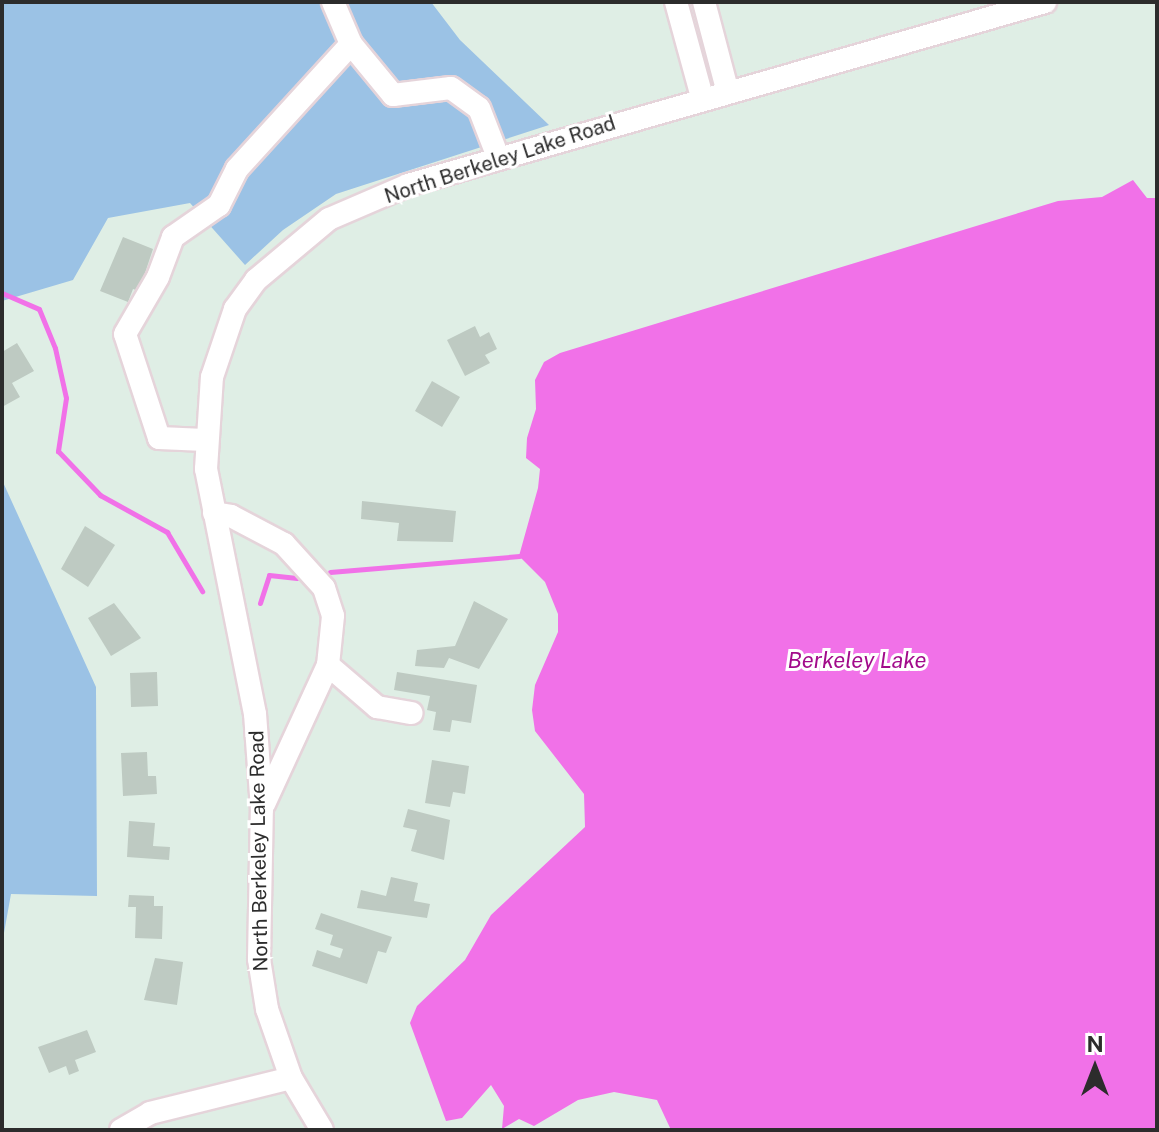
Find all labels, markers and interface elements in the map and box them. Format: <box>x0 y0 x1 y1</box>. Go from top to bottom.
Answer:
street label: North Berkeley Lake Road <box>381 111 619 209</box>
water label: Berkeley Lake <box>787 648 927 674</box>
street label: North Berkeley Lake Road <box>245 730 273 972</box>
north arrow <box>1055 1028 1135 1108</box>
text: N <box>1086 1031 1104 1057</box>

